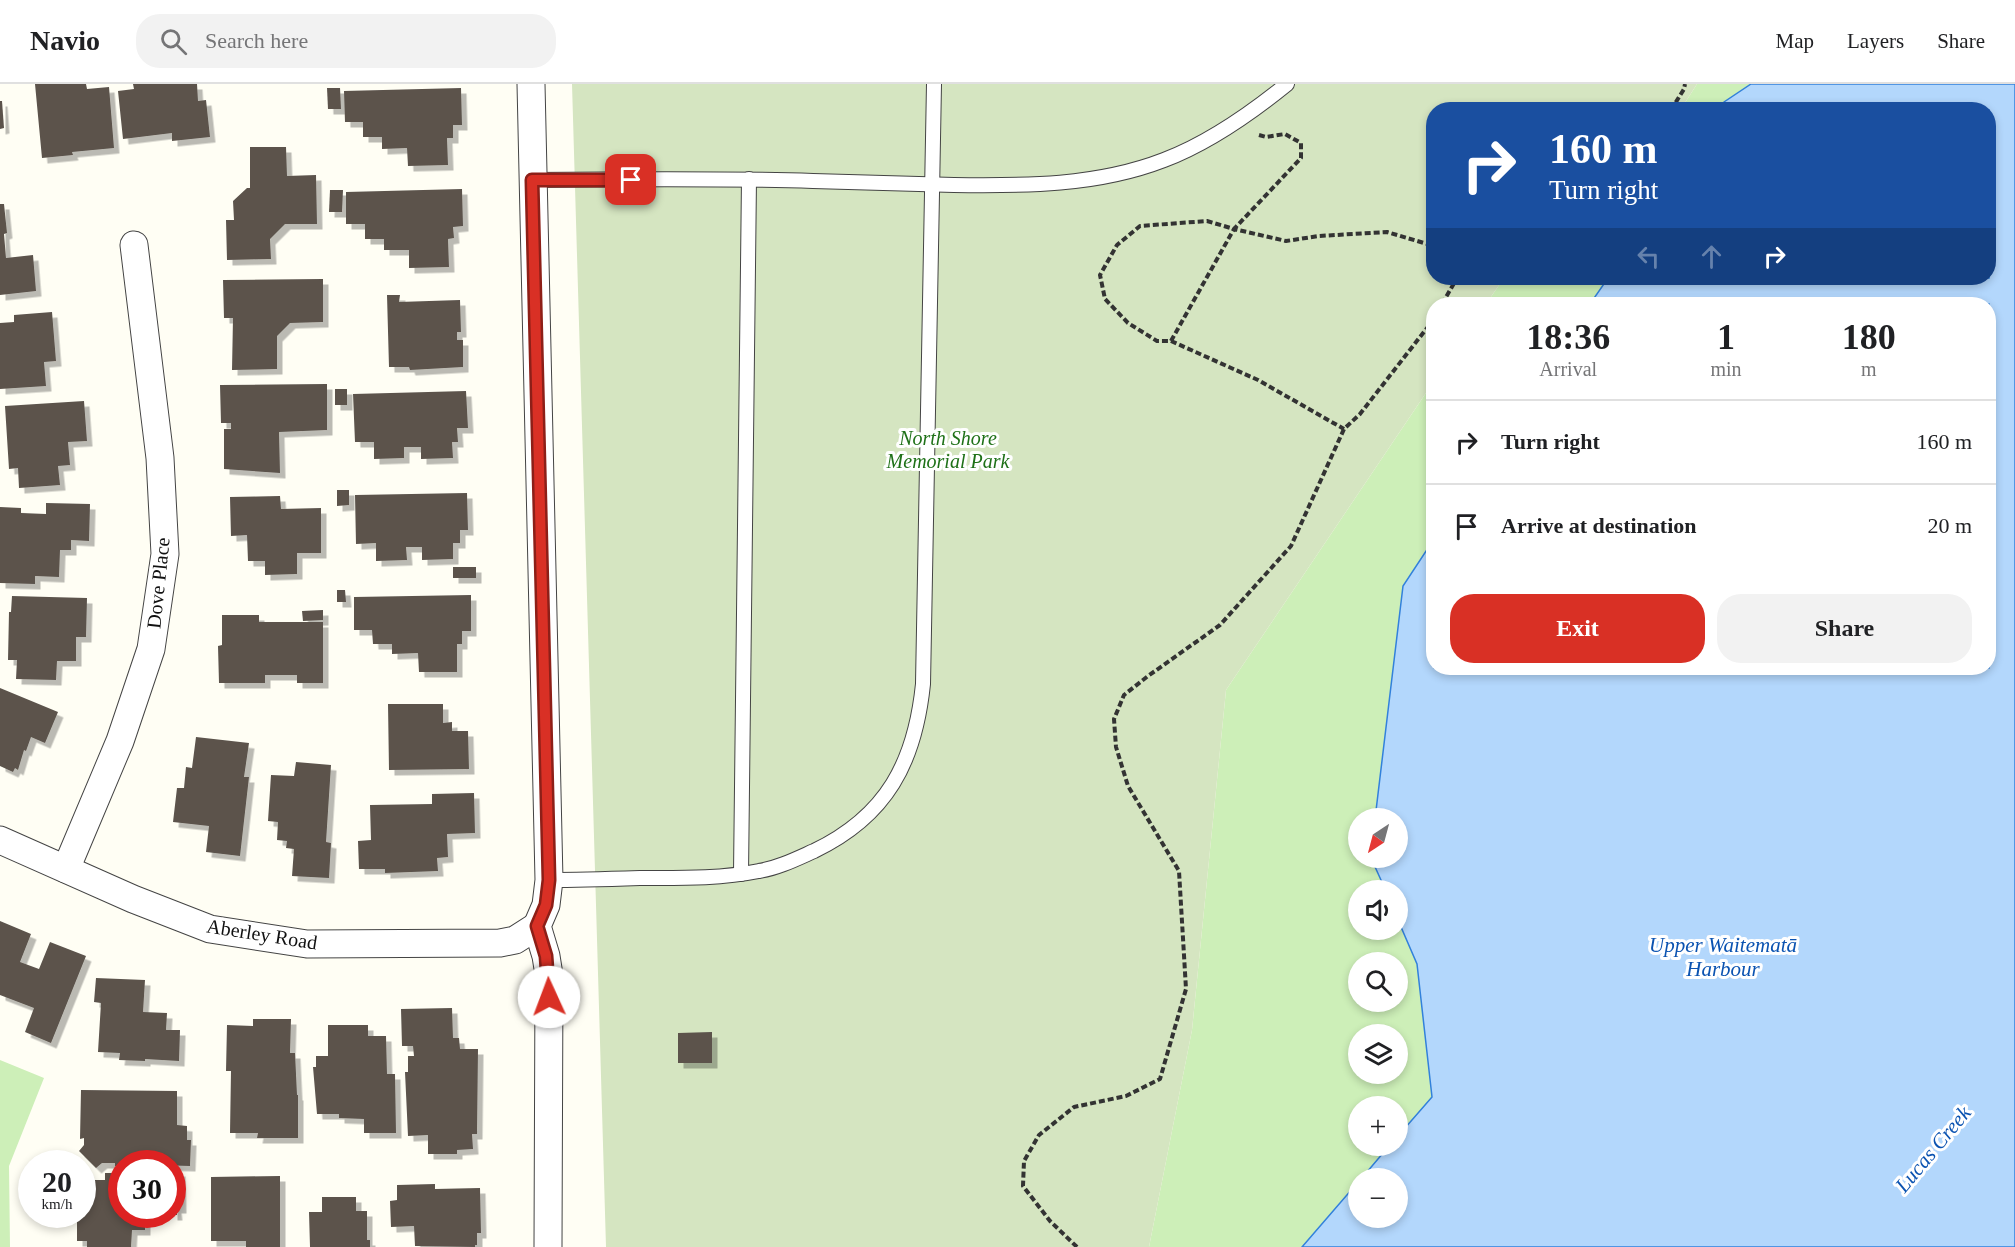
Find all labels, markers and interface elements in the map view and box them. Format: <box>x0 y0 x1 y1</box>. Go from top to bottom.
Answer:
search box <box>136 14 556 68</box>
text: Navio <box>30 25 100 56</box>
icon: search <box>157 25 190 58</box>
text: Search here <box>205 28 308 53</box>
text: Map <box>1776 29 1814 53</box>
text: Layers <box>1847 29 1904 53</box>
text: Share <box>1937 29 1985 53</box>
icon: right <box>1450 126 1528 204</box>
text: 160 m <box>1549 126 1658 172</box>
pin <box>605 154 656 205</box>
icon: arrive <box>614 163 647 196</box>
text: Turn right <box>1549 175 1658 205</box>
icon: left <box>1632 240 1665 273</box>
icon: ahead <box>1695 240 1728 273</box>
icon: right <box>1758 240 1791 273</box>
text: 18:36 <box>1526 317 1610 357</box>
text: 1 <box>1717 317 1735 357</box>
text: 180 <box>1842 317 1896 357</box>
text: Arrival <box>1539 358 1597 380</box>
text: min <box>1710 358 1742 380</box>
text: m <box>1861 358 1877 380</box>
icon: right <box>1450 426 1483 459</box>
park label: North Shore Memorial Park <box>886 427 1010 472</box>
text: Turn right <box>1501 429 1600 454</box>
text: 160 m <box>1916 429 1972 454</box>
icon: arrive <box>1450 510 1483 543</box>
text: Arrive at destination <box>1501 513 1697 538</box>
text: 20 m <box>1927 513 1972 538</box>
street label: Dove Place <box>142 536 174 630</box>
button: Exit <box>1450 594 1705 663</box>
button: Share <box>1717 594 1972 663</box>
north arrow <box>1348 808 1408 868</box>
map controls <box>1348 808 1408 1228</box>
button: sound <box>1348 880 1408 940</box>
street label: Aberley Road <box>205 914 319 955</box>
water label: Upper Waitematā Harbour <box>1649 933 1797 981</box>
button: search <box>1348 952 1408 1012</box>
position arrow <box>517 965 581 1029</box>
button: layers <box>1348 1024 1408 1084</box>
button: + <box>1348 1096 1408 1156</box>
water label: Lucas Creek <box>1889 1101 1976 1198</box>
speed limit sign: 30 <box>108 1150 186 1228</box>
text: 20 <box>42 1165 72 1198</box>
button: − <box>1348 1168 1408 1228</box>
text: km/h <box>42 1196 72 1212</box>

